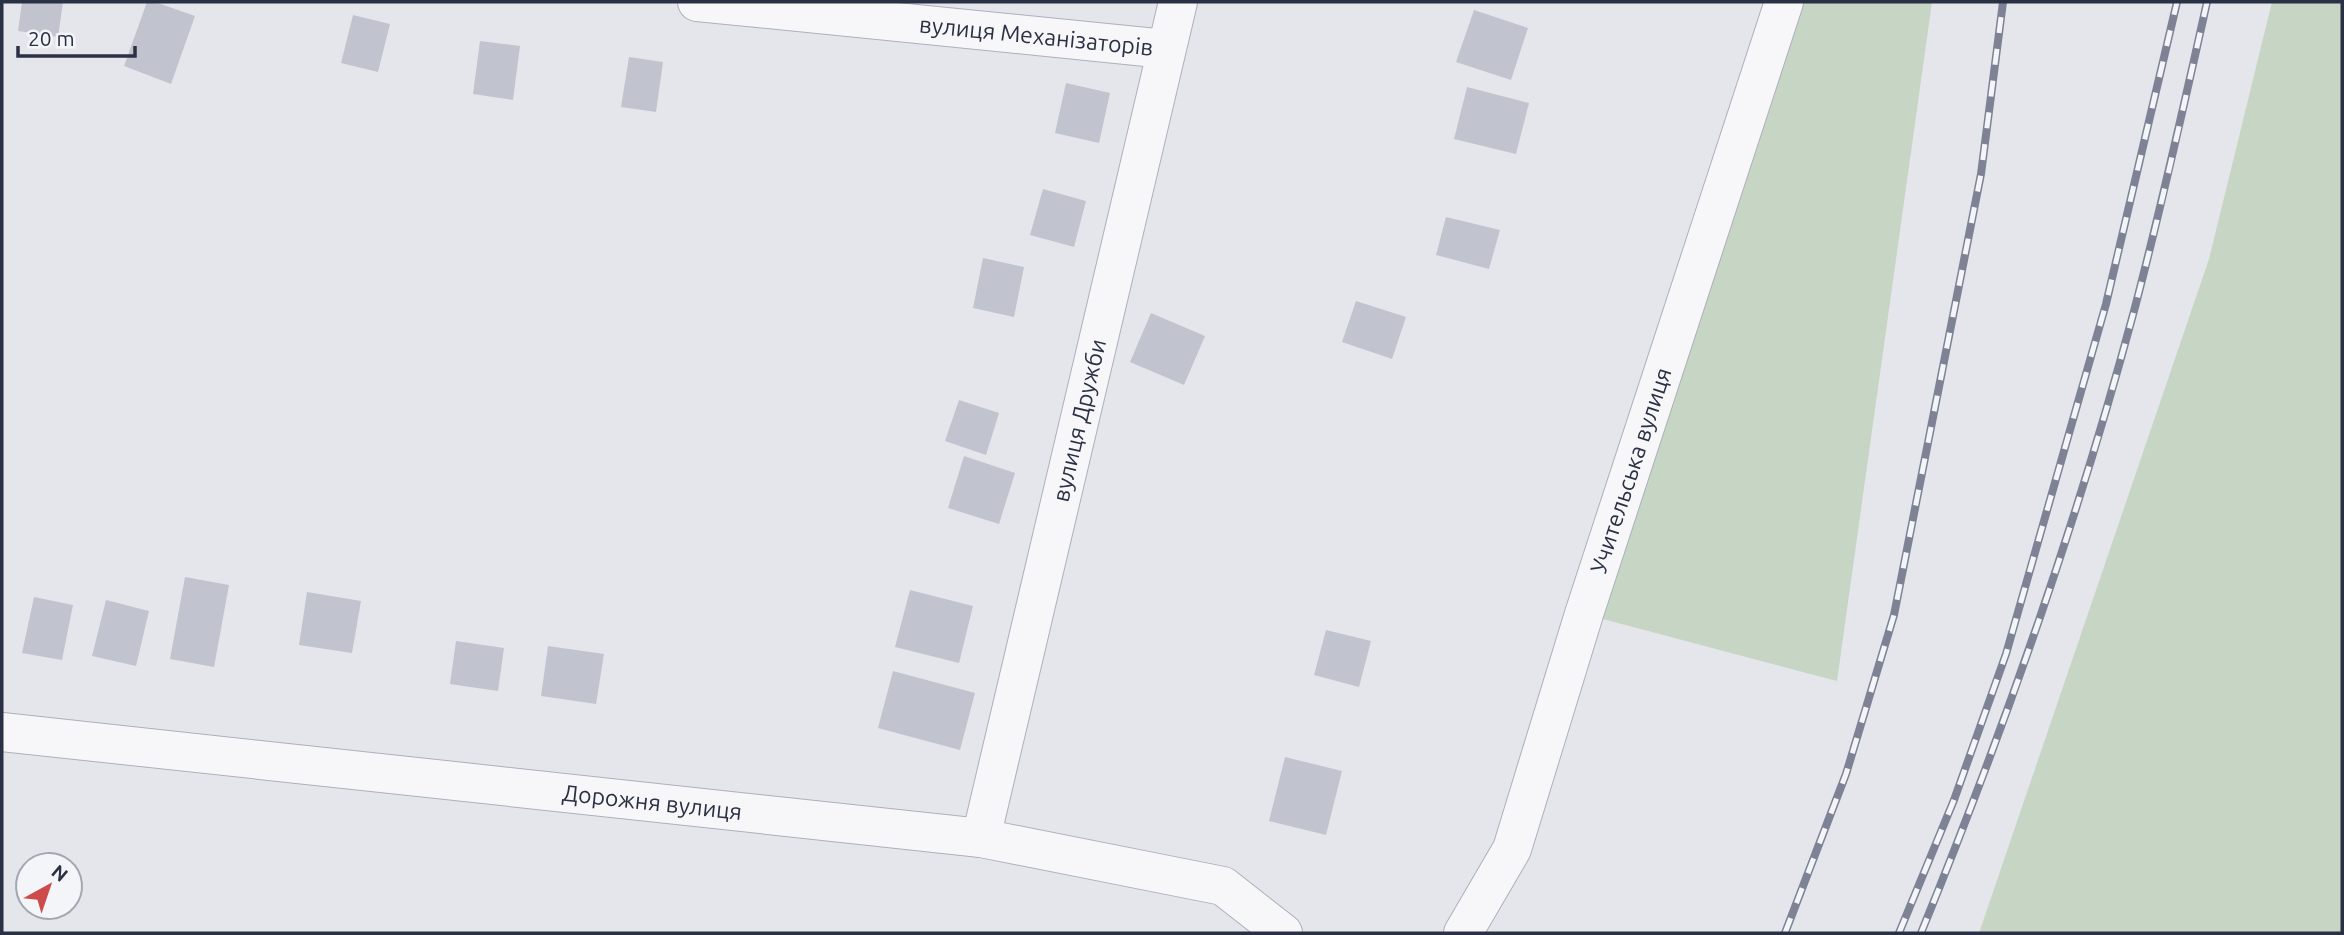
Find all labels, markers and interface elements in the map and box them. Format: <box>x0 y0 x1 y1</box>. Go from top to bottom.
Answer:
street label: вулиця Механізаторів <box>918 11 1155 60</box>
scale bar <box>18 14 135 58</box>
text: 20 m <box>28 26 75 50</box>
street label: вулиця Дружби <box>1048 337 1110 504</box>
street label: Учительська вулиця <box>1585 364 1676 576</box>
street label: Дорожня вулиця <box>561 780 743 824</box>
north arrow <box>14 851 84 921</box>
text: N <box>47 860 72 886</box>

